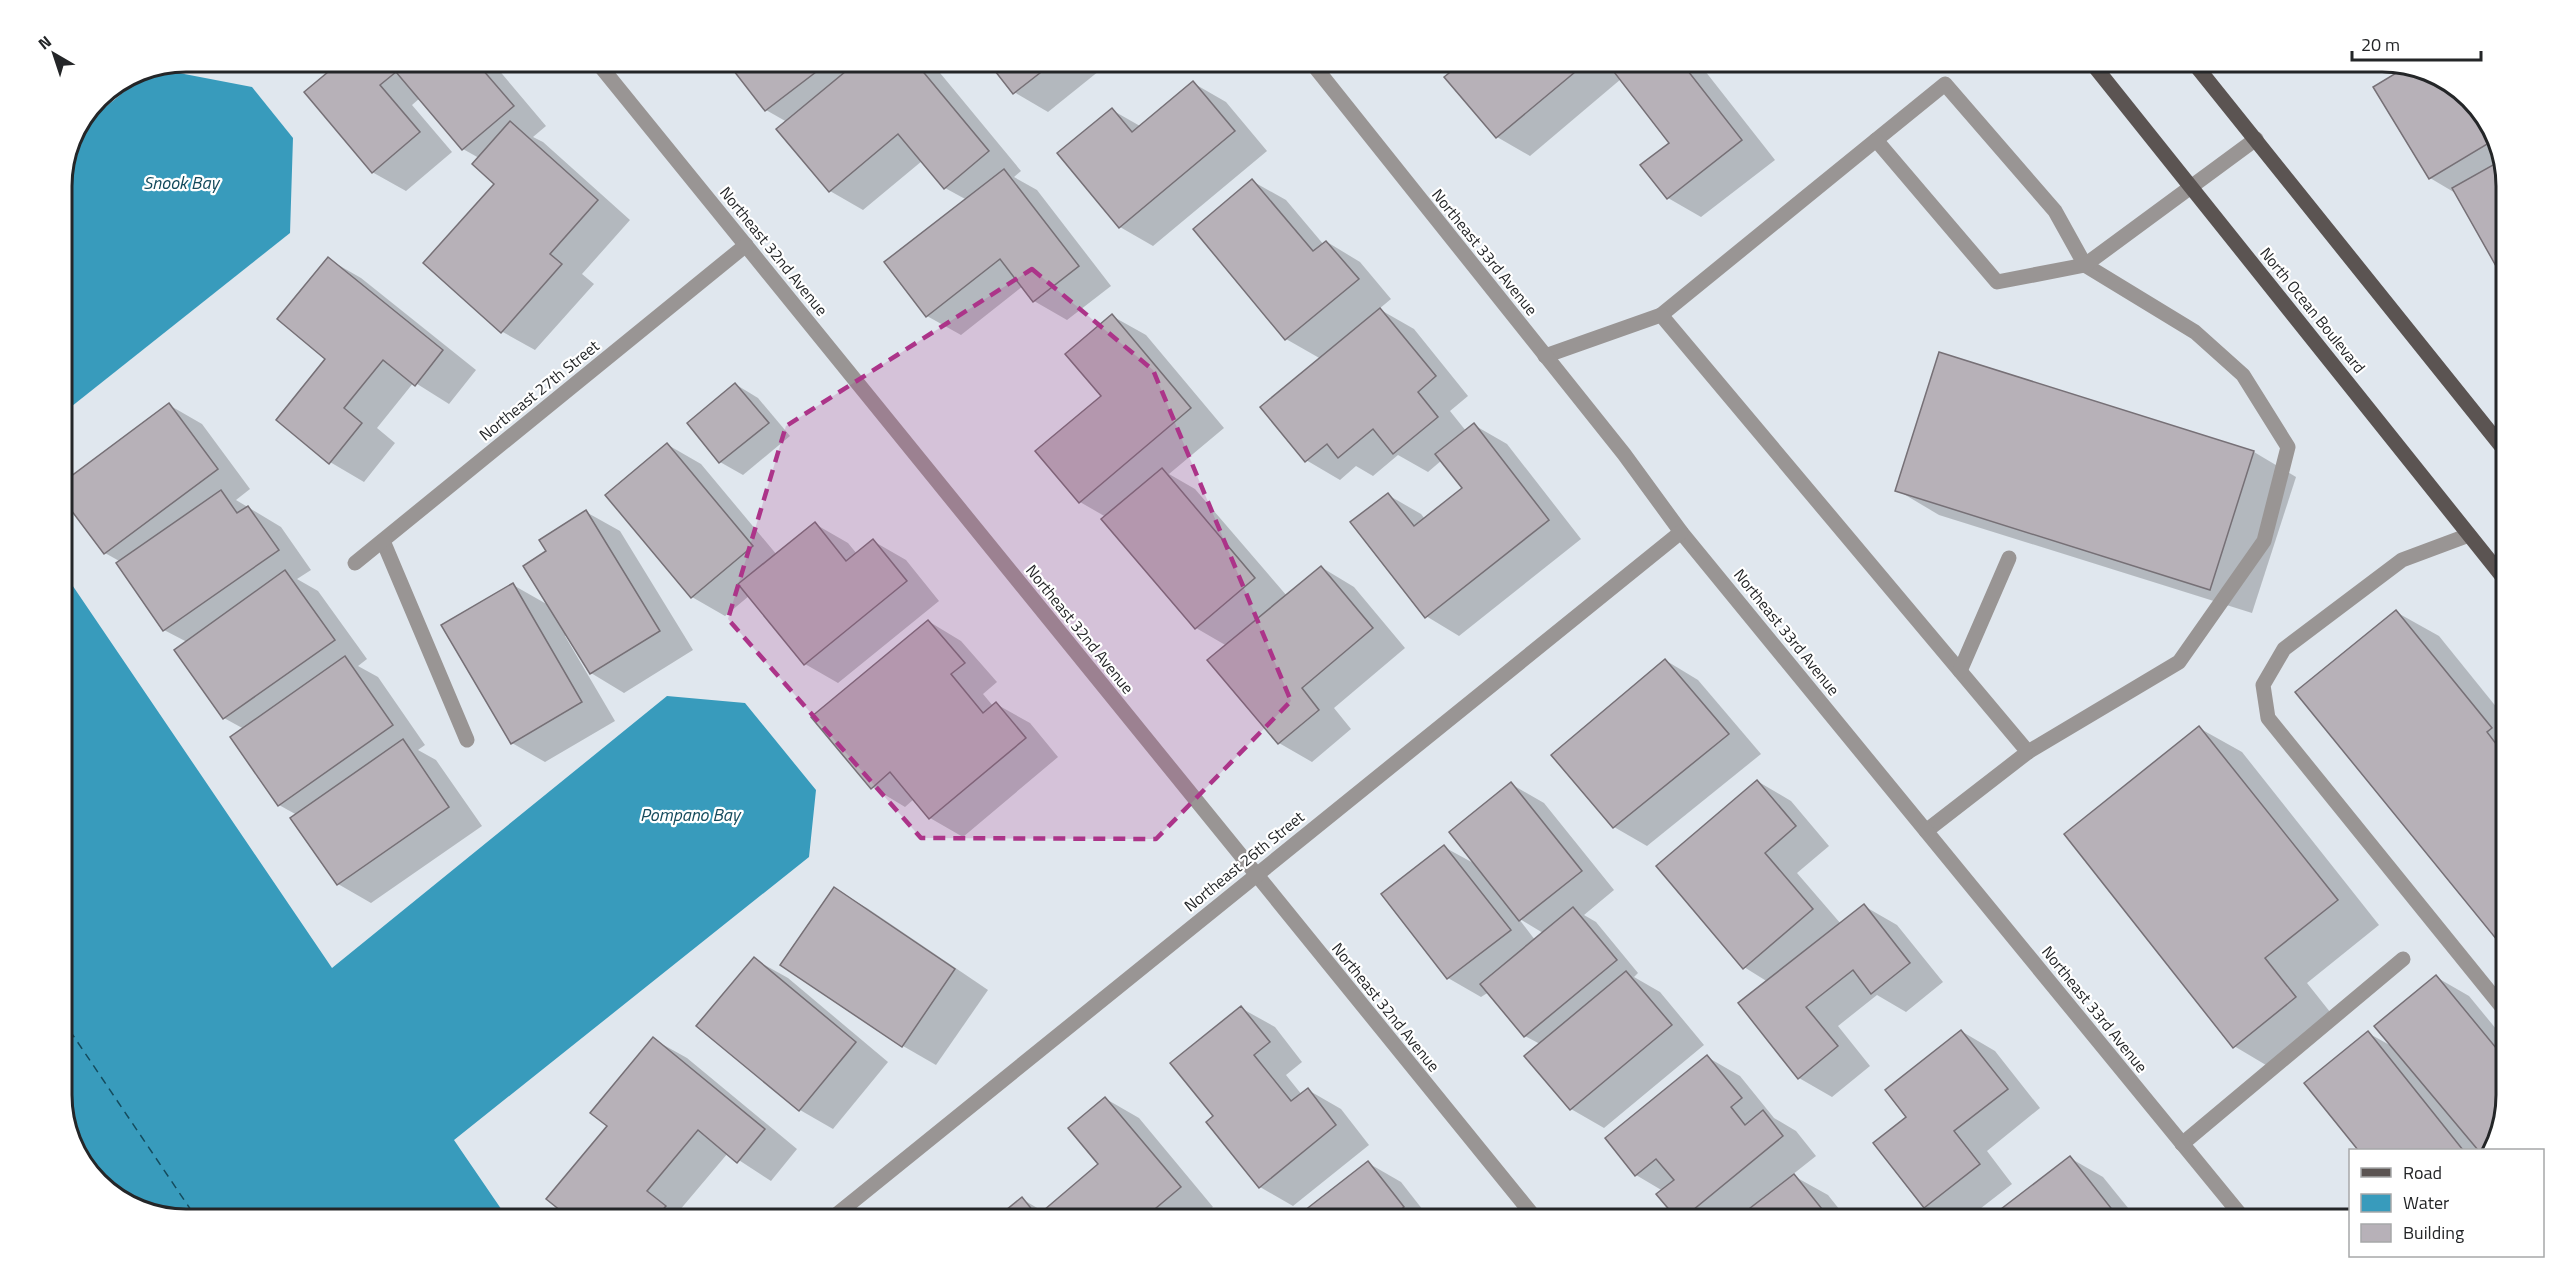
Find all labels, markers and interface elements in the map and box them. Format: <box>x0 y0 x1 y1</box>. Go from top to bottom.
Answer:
north arrow <box>24 24 84 84</box>
scale bar <box>2352 24 2481 62</box>
text: N <box>33 30 56 55</box>
text: 20 m <box>2361 31 2400 58</box>
water label: Snook Bay <box>143 169 220 196</box>
street label: Northeast 32nd Avenue <box>714 181 834 321</box>
street label: Northeast 33rd Avenue <box>1426 183 1544 321</box>
street label: North Ocean Boulevard <box>2255 242 2371 378</box>
street label: Northeast 27th Street <box>474 334 605 446</box>
street label: Northeast 32nd Avenue <box>1020 559 1140 699</box>
street label: Northeast 33rd Avenue <box>1728 563 1846 701</box>
water label: Pompano Bay <box>640 801 742 828</box>
street label: Northeast 26th Street <box>1179 805 1310 917</box>
street label: Northeast 32nd Avenue <box>1326 937 1446 1077</box>
street label: Northeast 33rd Avenue <box>2036 940 2154 1078</box>
legend <box>2349 1149 2544 1257</box>
text: Road <box>2403 1159 2442 1186</box>
text: Water <box>2403 1189 2449 1216</box>
text: Building <box>2403 1219 2464 1246</box>

